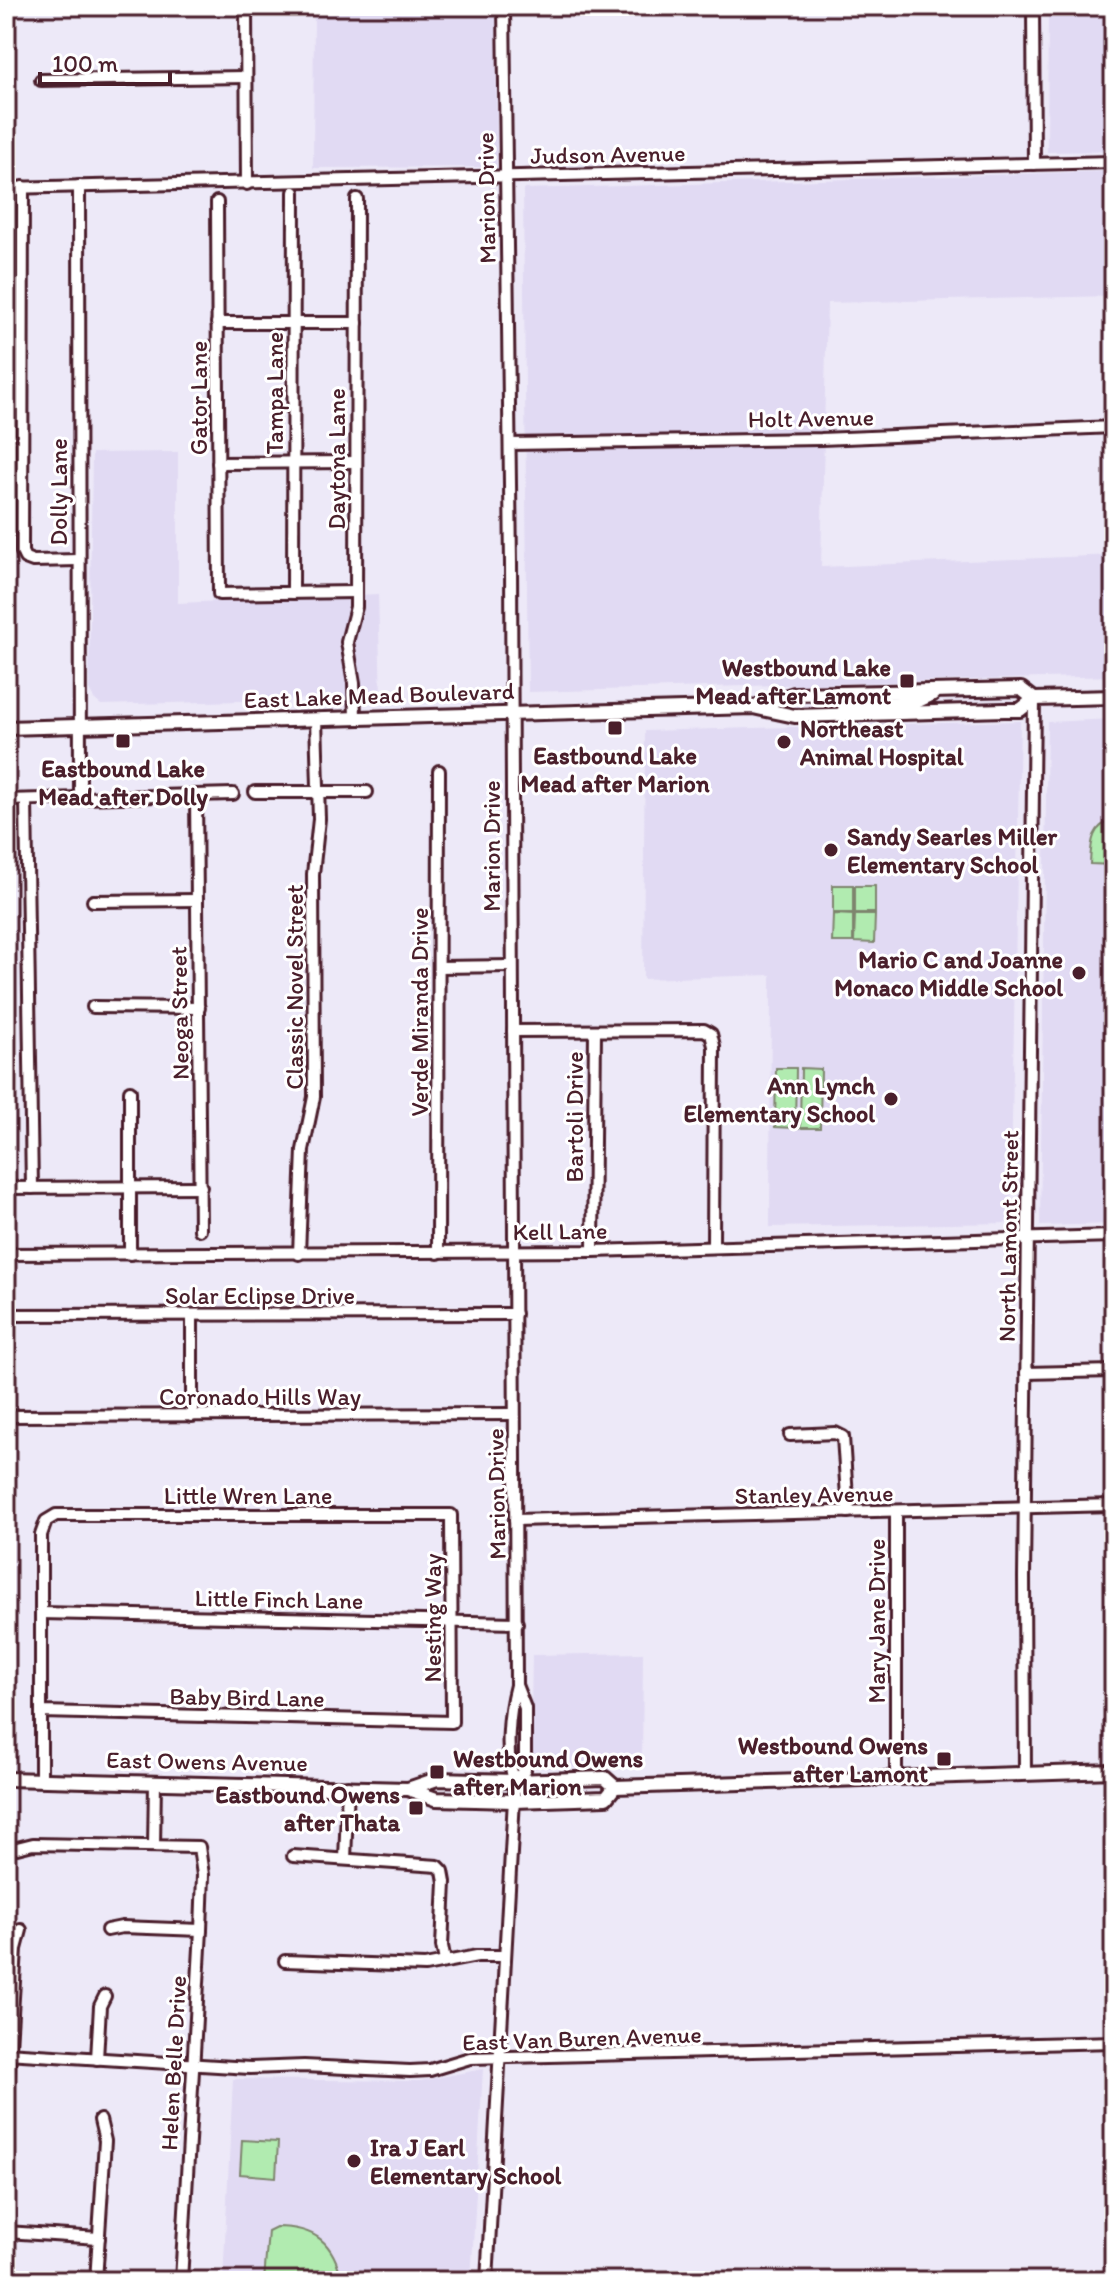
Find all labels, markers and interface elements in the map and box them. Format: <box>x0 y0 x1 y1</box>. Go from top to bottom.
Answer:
scale bar <box>40 36 170 86</box>
text: 100 m <box>52 49 118 78</box>
street label: Marion Drive <box>470 132 502 264</box>
street label: Judson Avenue <box>530 138 686 170</box>
street label: Tampa Lane <box>260 332 289 454</box>
street label: Gator Lane <box>184 341 213 455</box>
street label: Daytona Lane <box>322 388 351 530</box>
street label: Holt Avenue <box>748 402 874 434</box>
street label: Dolly Lane <box>44 438 73 546</box>
place label: Westbound Lake Mead after Lamont <box>695 653 891 710</box>
marker: Westbound Lake Mead after Lamont <box>898 672 916 690</box>
street label: East Lake Mead Boulevard <box>243 676 515 714</box>
place label: Northeast Animal Hospital <box>799 714 964 772</box>
marker: Eastbound Lake Mead after Marion <box>606 719 624 737</box>
marker: Eastbound Lake Mead after Dolly <box>114 732 132 750</box>
marker: Northeast Animal Hospital <box>775 733 793 751</box>
place label: Eastbound Lake Mead after Marion <box>521 741 710 798</box>
place label: Eastbound Lake Mead after Dolly <box>38 754 209 812</box>
street label: Marion Drive <box>477 780 506 912</box>
place label: Sandy Searles Miller Elementary School <box>847 822 1058 880</box>
marker: Sandy Searles Miller Elementary School <box>822 841 840 859</box>
street label: Classic Novel Street <box>280 884 309 1090</box>
street label: Verde Miranda Drive <box>405 908 434 1116</box>
place label: Mario C and Joanne Monaco Middle School <box>834 945 1063 1002</box>
street label: Neoga Street <box>163 946 195 1080</box>
marker: Mario C and Joanne Monaco Middle School <box>1070 964 1088 982</box>
street label: Bartoli Drive <box>560 1051 589 1183</box>
place label: Ann Lynch Elementary School <box>684 1071 875 1129</box>
marker: Ann Lynch Elementary School <box>882 1090 900 1108</box>
street label: North Lamont Street <box>992 1130 1024 1342</box>
street label: Kell Lane <box>512 1216 608 1246</box>
street label: Solar Eclipse Drive <box>165 1281 355 1310</box>
street label: Coronado Hills Way <box>159 1382 361 1411</box>
street label: Marion Drive <box>480 1428 512 1560</box>
street label: Stanley Avenue <box>734 1478 894 1510</box>
street label: Little Wren Lane <box>164 1481 332 1510</box>
street label: Mary Jane Drive <box>862 1538 891 1704</box>
street label: Nesting Way <box>418 1554 447 1683</box>
street label: Little Finch Lane <box>194 1583 364 1615</box>
street label: Baby Bird Lane <box>169 1681 325 1713</box>
place label: Westbound Owens after Lamont <box>738 1731 928 1788</box>
place label: Westbound Owens after Marion <box>453 1744 643 1801</box>
street label: East Owens Avenue <box>106 1745 308 1777</box>
marker: Westbound Owens after Lamont <box>935 1750 953 1768</box>
marker: Westbound Owens after Marion <box>428 1763 446 1781</box>
place label: Eastbound Owens after Thata <box>215 1780 400 1837</box>
marker: Eastbound Owens after Thata <box>407 1799 425 1817</box>
street label: Helen Belle Drive <box>154 1975 192 2151</box>
street label: East Van Buren Avenue <box>462 2019 702 2057</box>
place label: Ira J Earl Elementary School <box>370 2133 562 2191</box>
marker: Ira J Earl Elementary School <box>345 2152 363 2170</box>

